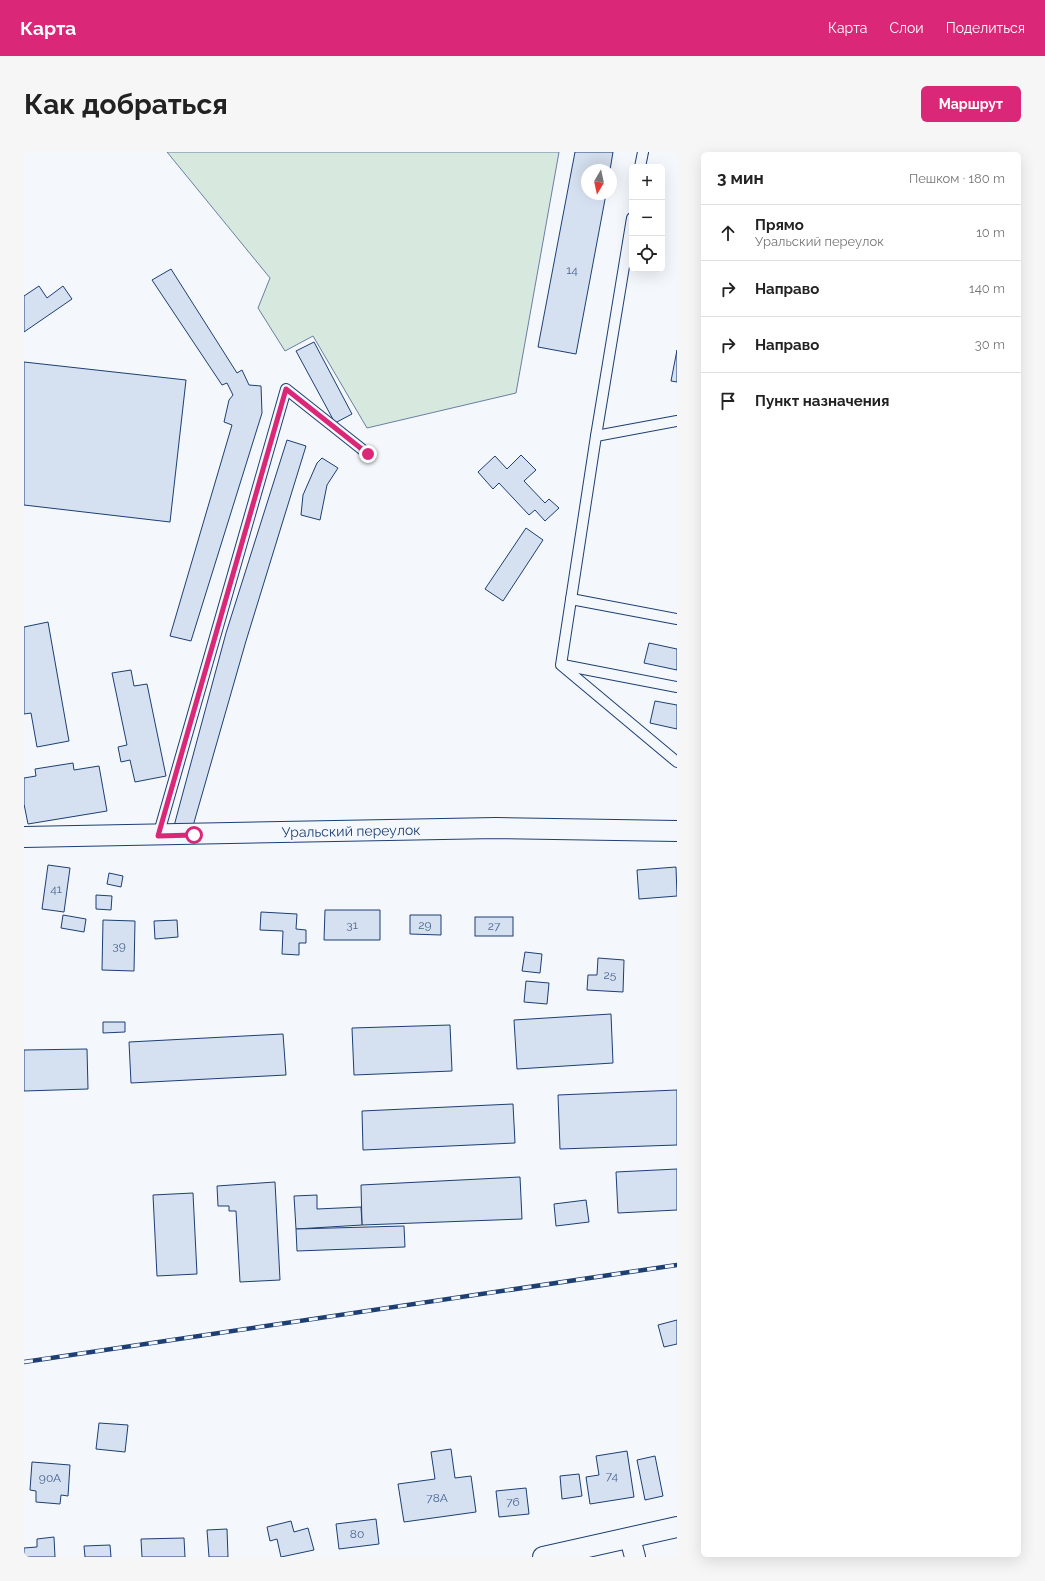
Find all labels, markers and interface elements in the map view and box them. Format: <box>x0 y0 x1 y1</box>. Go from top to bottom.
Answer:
text: Карта <box>20 17 76 39</box>
text: Карта <box>828 20 867 36</box>
text: Слои <box>889 20 924 36</box>
text: Поделиться <box>946 20 1025 36</box>
button: Маршрут <box>921 86 1021 122</box>
text: Как добраться <box>24 88 228 121</box>
north arrow <box>581 164 617 200</box>
map controls <box>629 164 665 272</box>
button: + <box>629 164 665 200</box>
text: 3 мин <box>717 168 764 188</box>
text: Пешком · 180 m <box>909 171 1005 186</box>
button: − <box>629 200 665 236</box>
text: Прямо <box>755 216 804 234</box>
icon: ahead <box>717 222 739 244</box>
text: 10 m <box>976 225 1005 240</box>
text: Уральский переулок <box>755 234 884 249</box>
button: locate <box>629 236 665 272</box>
house number: 14 <box>566 263 578 277</box>
icon: right <box>717 278 739 300</box>
text: Направо <box>755 280 819 298</box>
text: 140 m <box>969 281 1005 296</box>
icon: right <box>717 334 739 356</box>
text: Направо <box>755 336 819 354</box>
text: 30 m <box>975 337 1005 352</box>
icon: arrive <box>717 390 739 412</box>
text: Пункт назначения <box>755 392 889 410</box>
route end <box>359 445 377 463</box>
street label: Уральский переулок <box>281 822 421 840</box>
route start <box>185 826 203 844</box>
house number: 41 <box>50 882 62 896</box>
house number: 31 <box>346 918 358 932</box>
house number: 29 <box>418 918 432 932</box>
house number: 27 <box>488 919 501 933</box>
house number: 39 <box>112 939 126 953</box>
house number: 25 <box>604 968 617 982</box>
house number: 74 <box>606 1469 619 1483</box>
house number: 90А <box>39 1471 61 1485</box>
house number: 78А <box>426 1491 448 1505</box>
house number: 76 <box>506 1495 520 1509</box>
house number: 80 <box>350 1527 364 1541</box>

